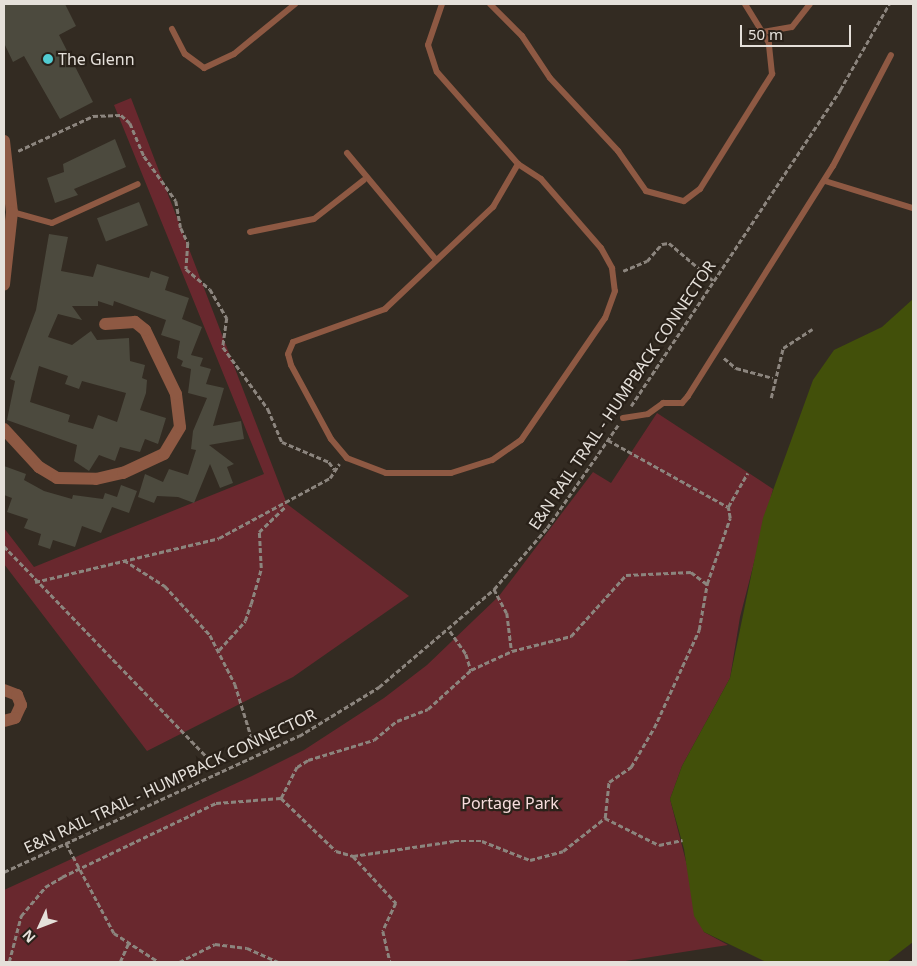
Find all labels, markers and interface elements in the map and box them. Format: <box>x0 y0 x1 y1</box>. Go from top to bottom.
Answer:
scale bar <box>742 15 853 47</box>
text: 50 m <box>748 24 783 44</box>
place label: The Glenn <box>58 49 135 69</box>
marker: The Glenn <box>42 53 54 65</box>
street label: E&N RAIL TRAIL - HUMPBACK CONNECTOR <box>524 257 720 533</box>
street label: E&N RAIL TRAIL - HUMPBACK CONNECTOR <box>21 705 319 857</box>
park label: Portage Park <box>461 793 559 813</box>
north arrow <box>15 901 65 951</box>
text: N <box>18 926 40 947</box>

